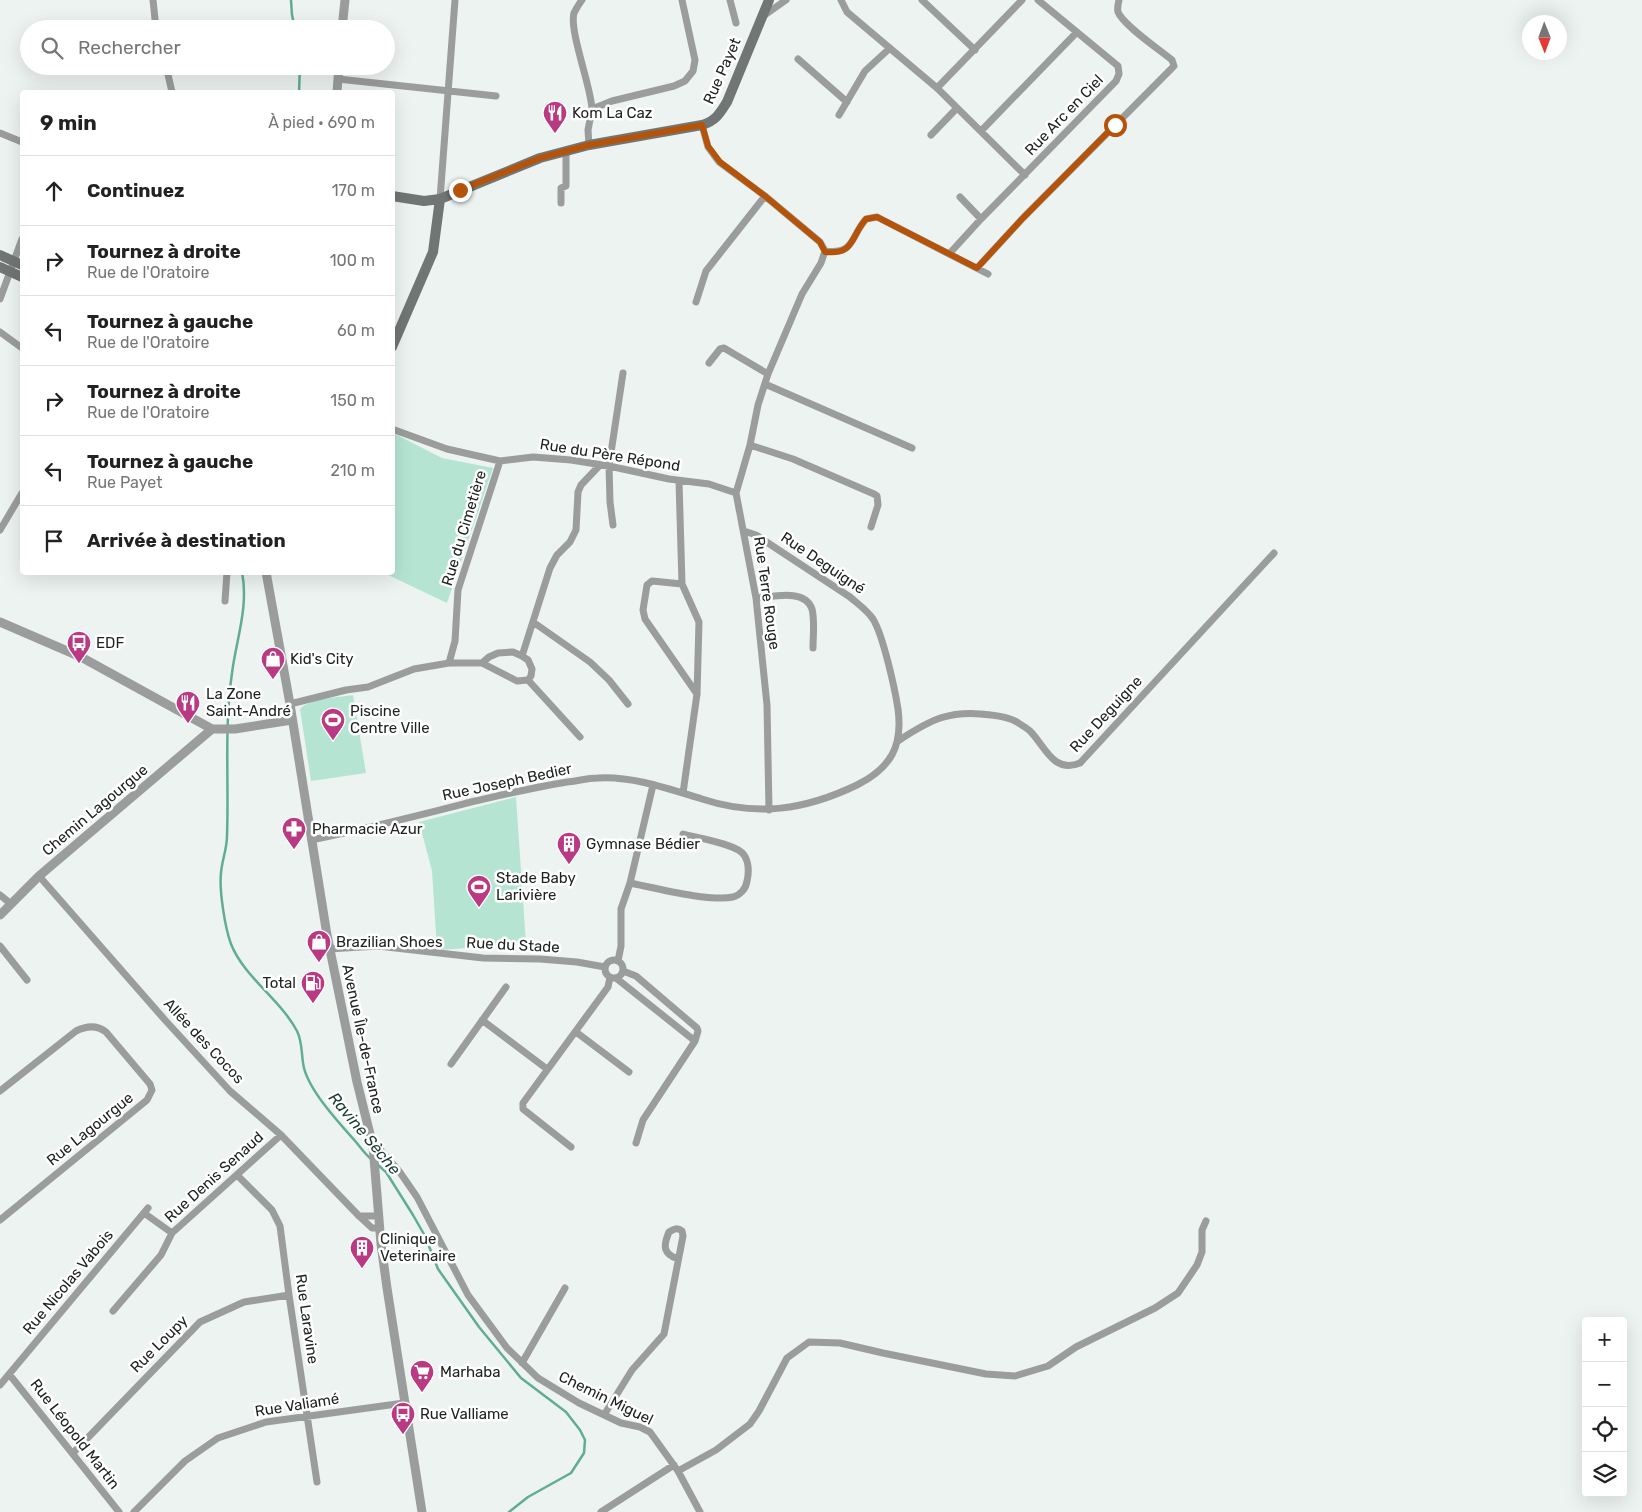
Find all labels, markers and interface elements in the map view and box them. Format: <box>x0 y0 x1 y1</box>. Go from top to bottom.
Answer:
north arrow <box>1522 15 1567 60</box>
search box <box>20 20 395 75</box>
icon: search <box>38 34 66 62</box>
street label: Rue Payet <box>699 35 745 107</box>
text: Rechercher <box>78 36 181 59</box>
street label: Rue Arc en Ciel <box>1021 71 1107 159</box>
restaurant icon: Kom La Caz <box>542 100 568 134</box>
place label: Kom La Caz <box>572 104 653 122</box>
text: 9 min <box>40 110 97 135</box>
text: À pied · 690 m <box>268 113 375 132</box>
route start <box>1104 114 1127 137</box>
icon: ahead <box>40 177 68 205</box>
text: Continuez <box>87 179 185 202</box>
route end <box>449 179 472 202</box>
text: 170 m <box>332 181 375 200</box>
text: Tournez à droite <box>87 240 241 263</box>
icon: right <box>40 247 68 275</box>
text: 100 m <box>330 251 375 270</box>
text: Rue de l'Oratoire <box>87 263 210 282</box>
text: Tournez à gauche <box>87 310 253 333</box>
icon: left <box>40 317 68 345</box>
text: 60 m <box>337 321 375 340</box>
text: Rue de l'Oratoire <box>87 333 210 352</box>
text: Tournez à droite <box>87 380 241 403</box>
icon: right <box>40 387 68 415</box>
text: 150 m <box>330 391 375 410</box>
text: Rue de l'Oratoire <box>87 403 210 422</box>
street label: Rue du Père Répond <box>539 435 681 475</box>
text: Tournez à gauche <box>87 450 253 473</box>
icon: left <box>40 457 68 485</box>
text: 210 m <box>330 461 375 480</box>
street label: Rue du Cimetière <box>438 468 490 588</box>
text: Rue Payet <box>87 473 162 492</box>
icon: arrive <box>40 527 68 555</box>
street label: Rue Deguigné <box>777 528 869 598</box>
text: Arrivée à destination <box>87 529 286 552</box>
street label: Rue Terre Rouge <box>750 535 784 651</box>
bus stop icon: EDF <box>66 630 92 664</box>
place label: EDF <box>96 634 124 652</box>
shop icon: Kid's City <box>260 646 286 680</box>
place label: Kid's City <box>290 650 354 668</box>
street label: Rue Deguigne <box>1066 672 1146 756</box>
place label: La Zone Saint-André <box>206 685 291 720</box>
restaurant icon: La Zone Saint-André <box>175 690 201 724</box>
place label: Piscine Centre Ville <box>350 702 430 737</box>
sports icon: Piscine Centre Ville <box>320 707 346 741</box>
street label: Rue Joseph Bedier <box>441 759 574 805</box>
street label: Chemin Lagourgue <box>38 761 152 859</box>
pharmacy icon: Pharmacie Azur <box>281 816 307 850</box>
place label: Pharmacie Azur <box>312 820 423 838</box>
building icon: Gymnase Bédier <box>556 831 582 865</box>
place label: Gymnase Bédier <box>586 835 700 853</box>
place label: Stade Baby Larivière <box>496 869 576 904</box>
sports icon: Stade Baby Larivière <box>466 874 492 908</box>
shop icon: Brazilian Shoes <box>306 929 332 963</box>
place label: Brazilian Shoes <box>336 933 443 951</box>
street label: Rue du Stade <box>466 934 560 956</box>
street label: Avenue Île-de-France <box>338 963 388 1115</box>
fuel station icon: Total <box>300 970 326 1004</box>
place label: Total <box>262 974 296 992</box>
street label: Allée des Cocos <box>160 995 248 1087</box>
water label: Ravine Sèche <box>325 1088 405 1178</box>
street label: Rue Lagourgue <box>43 1089 137 1169</box>
street label: Rue Denis Senaud <box>161 1128 267 1226</box>
street label: Rue Nicolas Vabois <box>19 1226 117 1338</box>
place label: Clinique Veterinaire <box>380 1230 456 1265</box>
building icon: Clinique Veterinaire <box>349 1235 375 1269</box>
street label: Rue Laravine <box>292 1273 322 1365</box>
street label: Rue Loupy <box>127 1312 191 1376</box>
map controls <box>1582 1317 1627 1497</box>
button: + <box>1582 1317 1627 1362</box>
supermarket icon: Marhaba <box>409 1359 435 1393</box>
button: − <box>1582 1362 1627 1407</box>
place label: Marhaba <box>440 1363 501 1381</box>
street label: Chemin Miguel <box>556 1367 656 1429</box>
street label: Rue Léopold Martin <box>27 1375 123 1493</box>
street label: Rue Valiamé <box>254 1389 340 1421</box>
bus stop icon: Rue Valliame <box>390 1401 416 1435</box>
place label: Rue Valliame <box>420 1405 509 1423</box>
button: locate <box>1582 1407 1627 1452</box>
button: layers <box>1582 1452 1627 1497</box>

